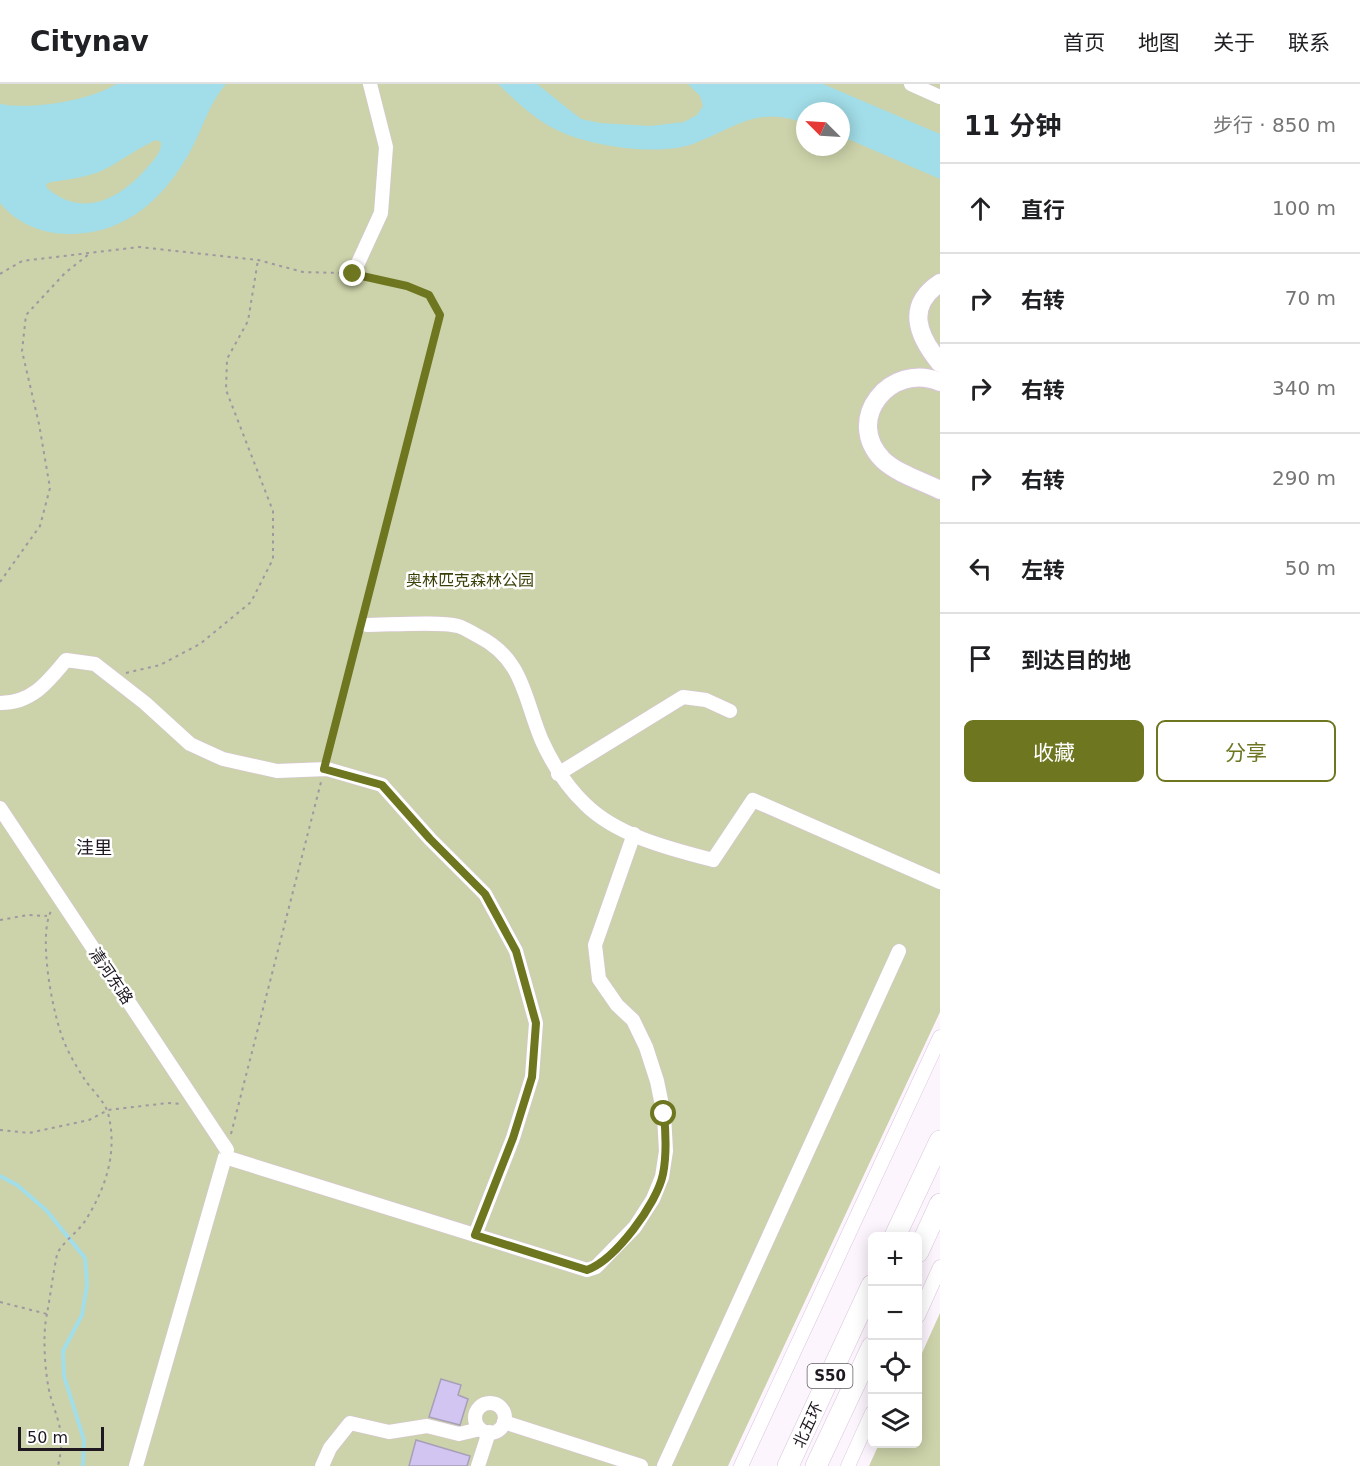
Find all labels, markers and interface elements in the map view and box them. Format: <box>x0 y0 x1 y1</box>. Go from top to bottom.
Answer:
text: Citynav <box>30 25 149 58</box>
text: 首页 <box>1063 31 1105 55</box>
text: 地图 <box>1138 31 1180 55</box>
text: 关于 <box>1213 31 1255 55</box>
text: 联系 <box>1288 31 1330 55</box>
north arrow <box>796 102 850 156</box>
text: 11 分钟 <box>964 111 1061 141</box>
text: 步行 · 850 m <box>1213 113 1336 137</box>
icon: ahead <box>964 192 997 225</box>
text: 100 m <box>1272 196 1336 220</box>
text: 直行 <box>1021 198 1065 223</box>
route end <box>339 260 365 286</box>
icon: right <box>964 282 997 315</box>
text: 70 m <box>1285 286 1336 310</box>
text: 右转 <box>1021 288 1065 313</box>
icon: right <box>964 372 997 405</box>
text: 340 m <box>1272 376 1336 400</box>
text: 右转 <box>1021 378 1065 403</box>
icon: right <box>964 462 997 495</box>
text: 290 m <box>1272 466 1336 490</box>
text: 右转 <box>1021 468 1065 493</box>
icon: left <box>964 552 997 585</box>
text: 50 m <box>1285 556 1336 580</box>
text: 左转 <box>1021 558 1065 583</box>
park label: 奥林匹克森林公园 <box>406 571 534 590</box>
icon: arrive <box>964 642 997 675</box>
text: 到达目的地 <box>1021 648 1131 673</box>
button: 收藏 <box>964 720 1144 782</box>
button: 分享 <box>1156 720 1336 782</box>
district label: 洼里 <box>76 837 112 858</box>
street label: 清河东路 <box>85 944 137 1008</box>
route start <box>650 1100 676 1126</box>
map controls <box>868 1232 922 1448</box>
button: + <box>868 1232 922 1286</box>
button: − <box>868 1286 922 1340</box>
button: locate <box>868 1340 922 1394</box>
road number: S50 <box>808 1364 852 1388</box>
button: layers <box>868 1394 922 1448</box>
street label: 北五环 <box>789 1399 827 1451</box>
scale bar <box>18 1424 104 1452</box>
text: 50 m <box>27 1428 68 1447</box>

